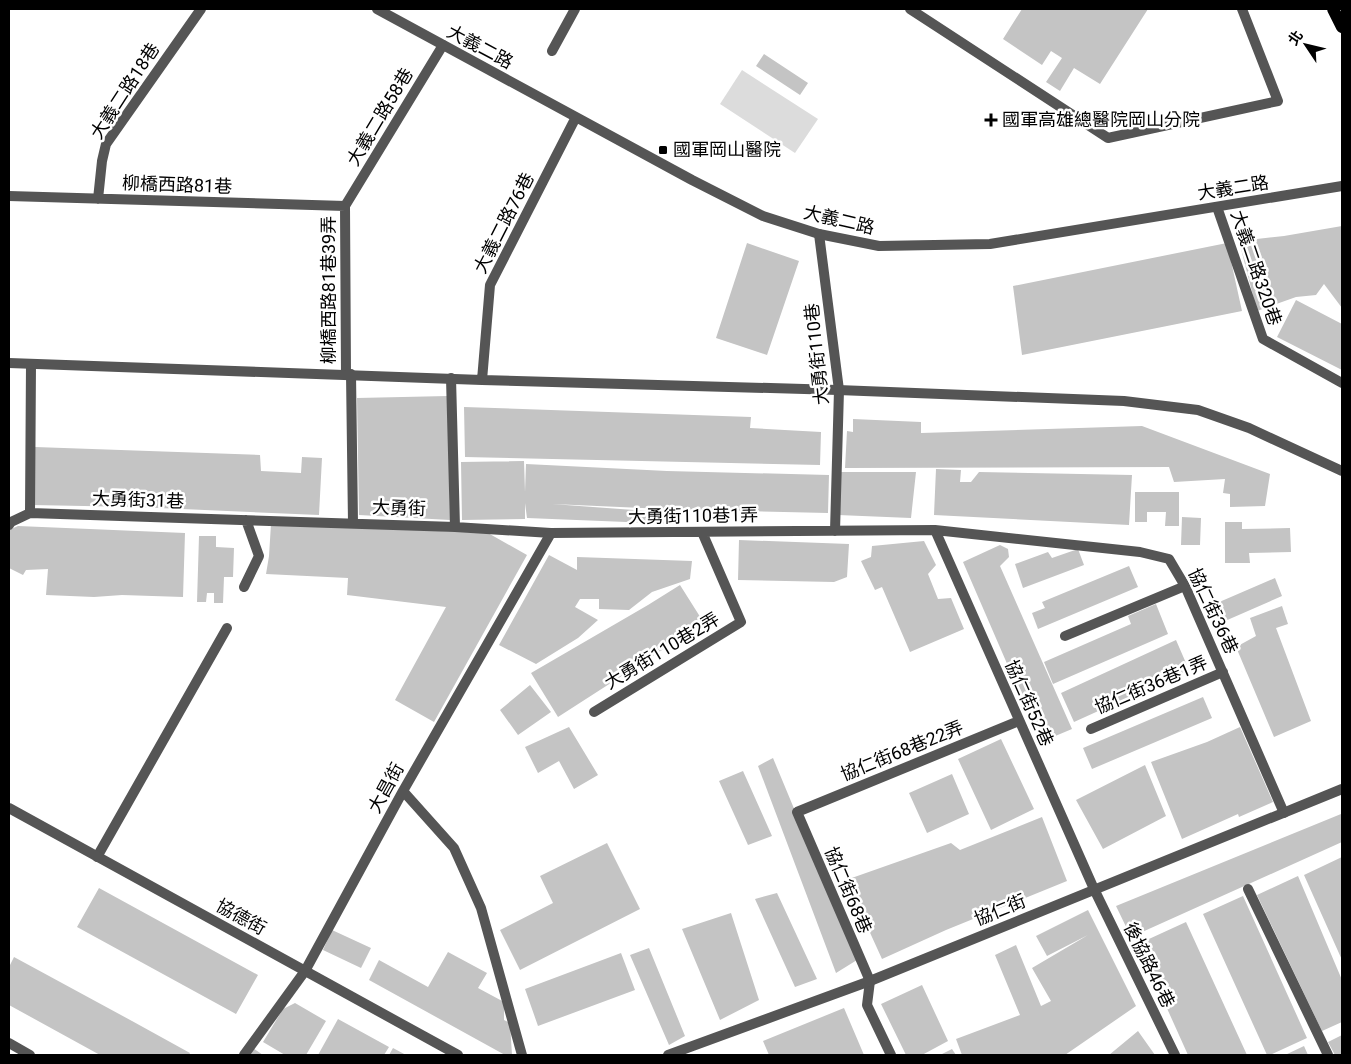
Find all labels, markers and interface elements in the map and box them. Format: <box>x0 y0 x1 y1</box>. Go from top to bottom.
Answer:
street label: 大義二路 <box>444 20 517 73</box>
north arrow <box>1281 20 1331 70</box>
text: 北 <box>1285 27 1306 48</box>
street label: 大義二路18巷 <box>86 39 163 143</box>
street label: 大義二路58巷 <box>342 64 417 169</box>
place label: 國軍高雄總醫院岡山分院 <box>1002 109 1200 130</box>
marker: 國軍高雄總醫院岡山分院 <box>984 113 998 127</box>
place label: 國軍岡山醫院 <box>673 139 781 160</box>
marker: 國軍岡山醫院 <box>657 144 669 156</box>
street label: 大義二路76巷 <box>469 169 538 277</box>
street label: 柳橋西路81巷 <box>122 172 232 197</box>
street label: 大義二路 <box>1196 172 1270 204</box>
street label: 大義二路 <box>802 201 877 238</box>
street label: 大義二路320巷 <box>1227 208 1286 328</box>
street label: 柳橋西路81巷39弄 <box>318 216 339 364</box>
street label: 大勇街110巷 <box>801 302 832 406</box>
street label: 大勇街31巷 <box>92 487 184 512</box>
street label: 大勇街 <box>372 496 426 519</box>
street label: 大勇街110巷1弄 <box>628 504 758 527</box>
street label: 協仁街36巷 <box>1184 565 1242 657</box>
street label: 大勇街110巷2弄 <box>600 608 723 693</box>
street label: 協仁街36巷1弄 <box>1091 651 1210 718</box>
street label: 協仁街52巷 <box>1001 656 1058 749</box>
street label: 協仁街68巷22弄 <box>837 716 966 785</box>
street label: 大昌街 <box>363 759 408 816</box>
street label: 協仁街68巷 <box>821 843 876 936</box>
street label: 協仁街 <box>971 890 1029 929</box>
street label: 協德街 <box>213 894 270 939</box>
street label: 後協路46巷 <box>1120 919 1179 1011</box>

